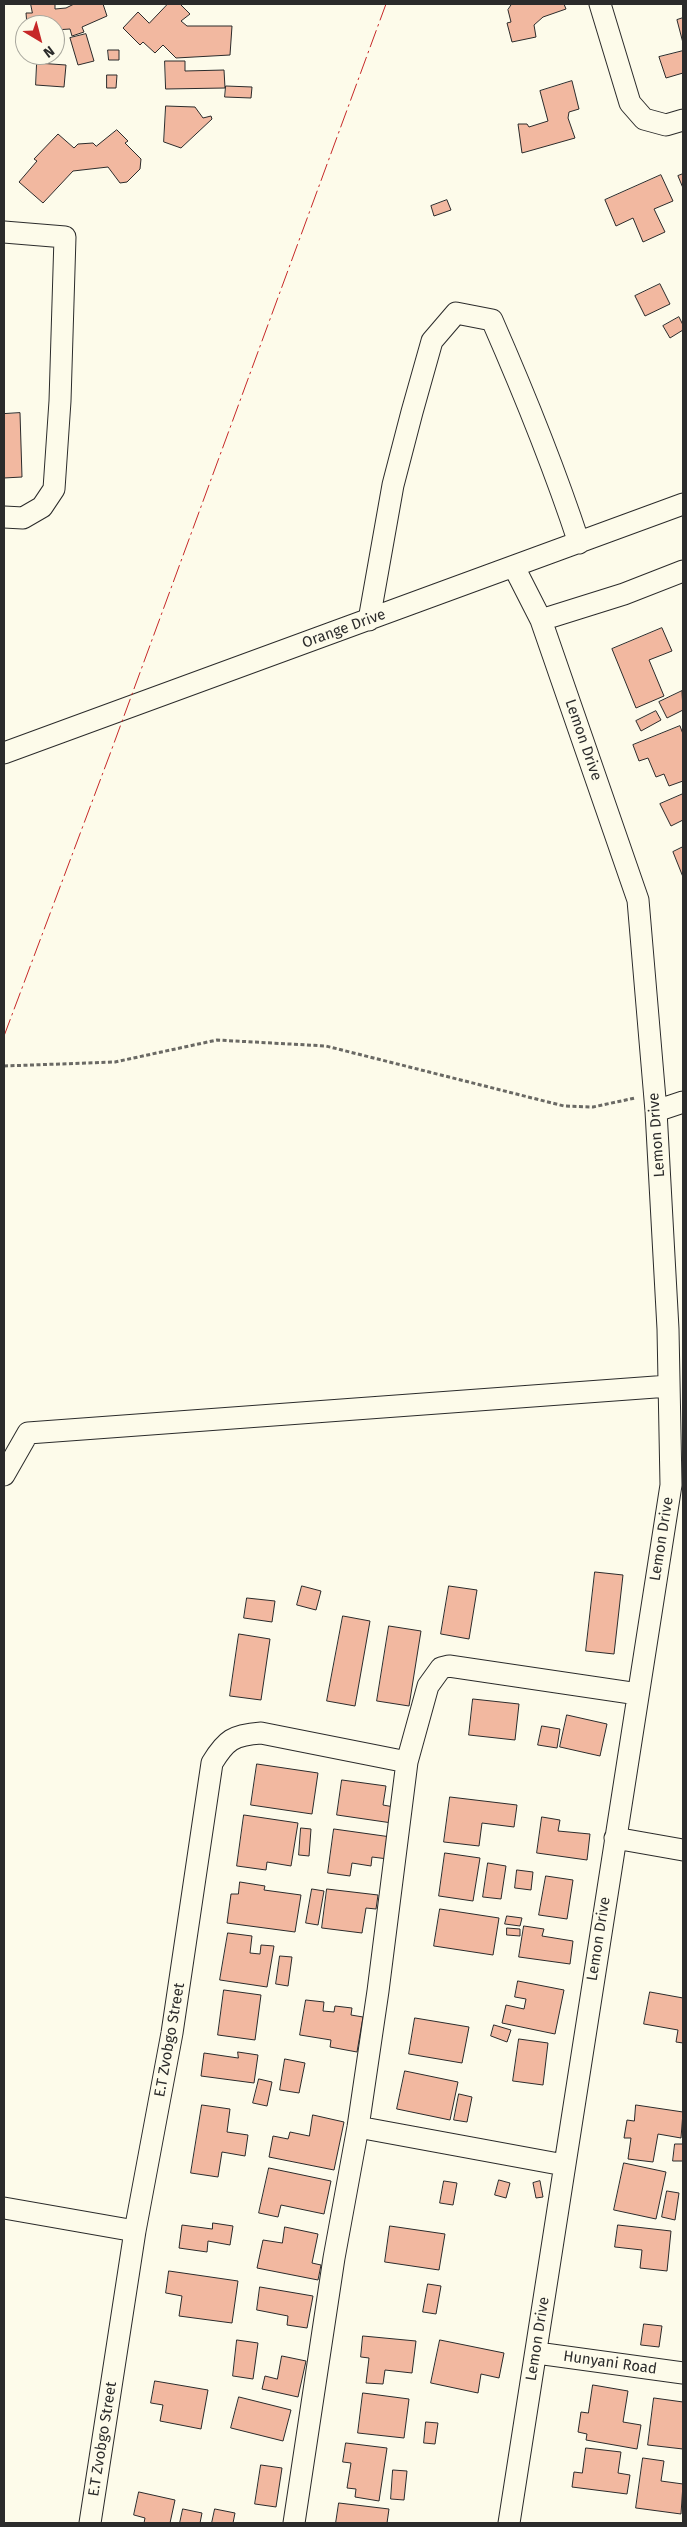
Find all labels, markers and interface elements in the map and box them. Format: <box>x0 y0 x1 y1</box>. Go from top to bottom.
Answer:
north arrow <box>15 15 65 65</box>
text: N <box>40 42 58 61</box>
street label: Orange Drive <box>300 606 388 652</box>
street label: Lemon Drive <box>561 697 605 783</box>
street label: Lemon Drive <box>645 1092 669 1178</box>
street label: Lemon Drive <box>646 1496 678 1582</box>
street label: Lemon Drive <box>583 1896 615 1982</box>
street label: E.T Zvobgo Street <box>151 1981 189 2099</box>
street label: Lemon Drive <box>522 2296 554 2382</box>
street label: Hunyani Road <box>562 2348 658 2378</box>
street label: E.T Zvobgo Street <box>85 2380 121 2498</box>

